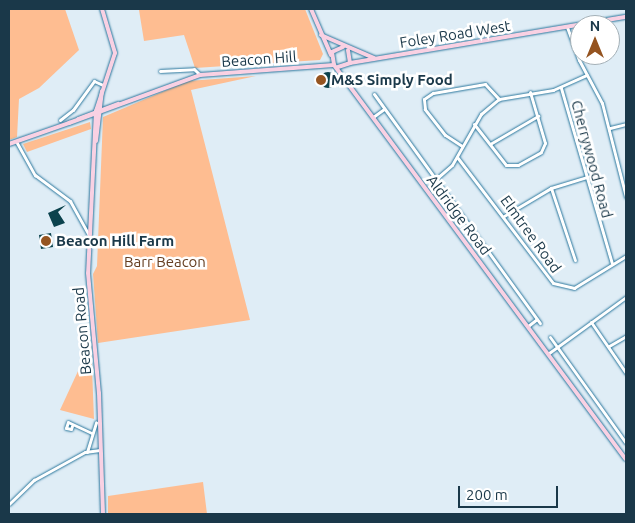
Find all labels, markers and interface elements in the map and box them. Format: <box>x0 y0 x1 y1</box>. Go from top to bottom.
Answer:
north arrow <box>570 15 620 65</box>
street label: Foley Road West <box>398 16 512 52</box>
text: N <box>590 18 600 34</box>
street label: Beacon Hill <box>221 47 297 71</box>
place label: M&S Simply Food <box>331 71 453 89</box>
marker: M&S Simply Food <box>315 74 327 86</box>
street label: Cherrywood Road <box>568 98 616 220</box>
street label: Aldridge Road <box>423 171 495 259</box>
street label: Elmtree Road <box>497 192 565 276</box>
place label: Beacon Hill Farm <box>56 232 174 250</box>
marker: Beacon Hill Farm <box>40 235 52 247</box>
park label: Barr Beacon <box>124 253 206 271</box>
street label: Beacon Road <box>69 286 95 376</box>
scale bar <box>460 476 560 508</box>
text: 200 m <box>466 486 508 503</box>

